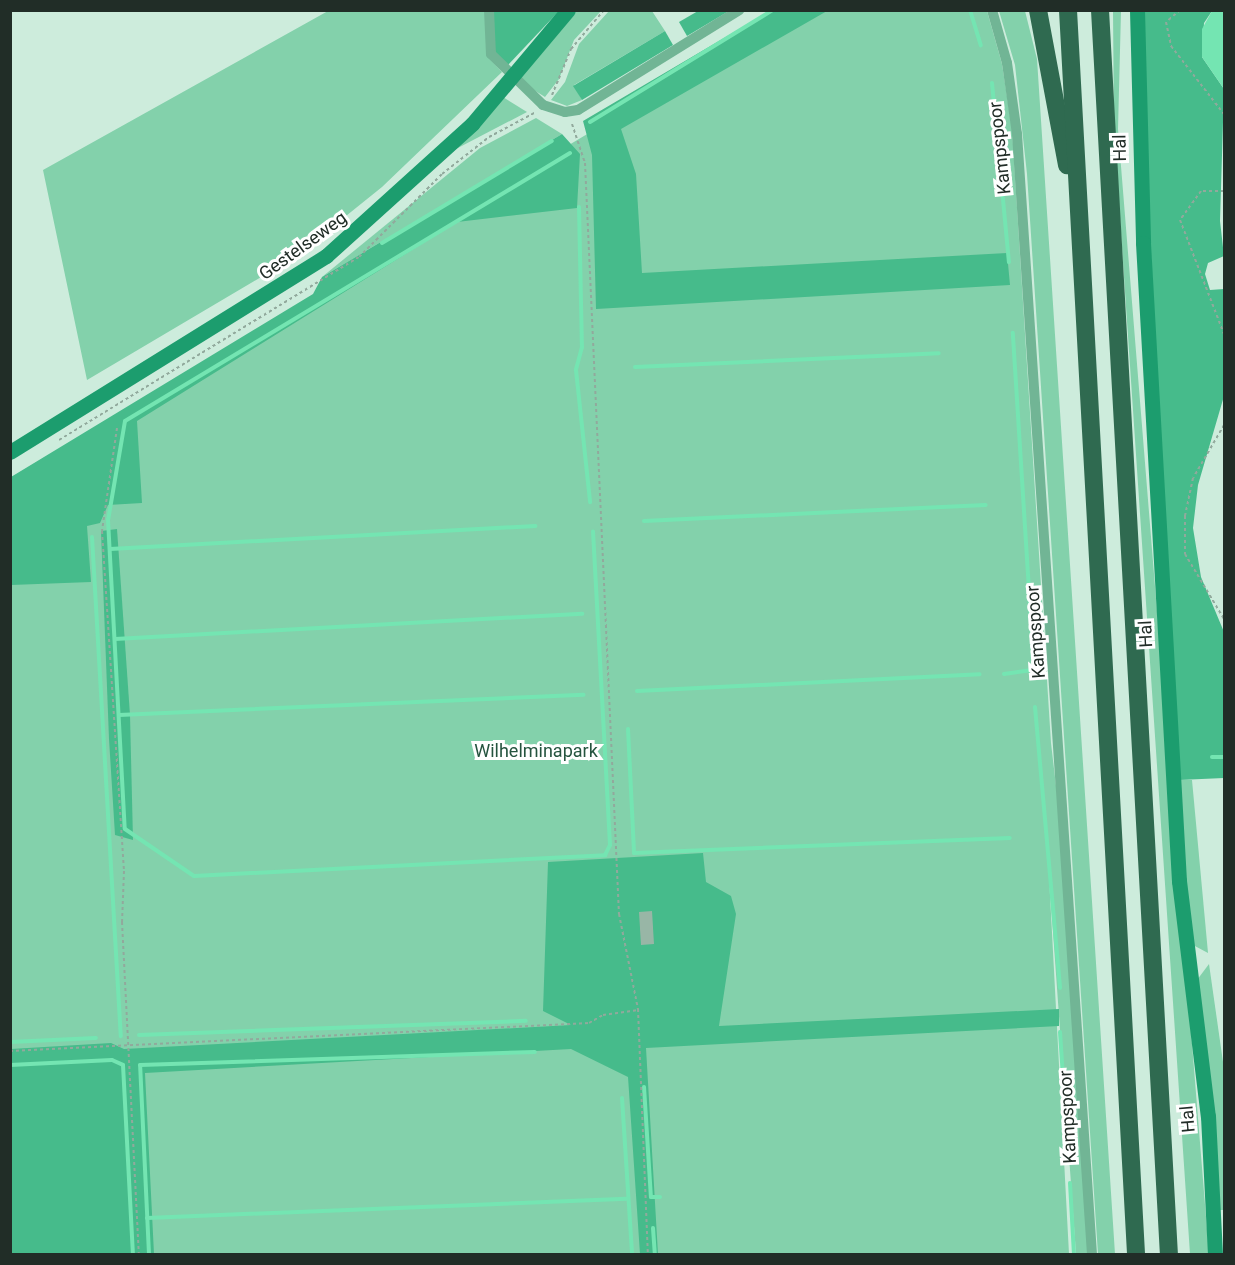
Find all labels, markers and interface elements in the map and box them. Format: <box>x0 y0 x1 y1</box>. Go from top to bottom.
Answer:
street label: Kampspoor <box>984 101 1016 195</box>
street label: Hal <box>1109 134 1131 162</box>
street label: Gestelseweg <box>255 207 351 285</box>
street label: Kampspoor <box>1022 585 1050 679</box>
street label: Hal <box>1135 620 1157 648</box>
park label: Wilhelminapark <box>474 740 598 762</box>
street label: Kampspoor <box>1055 1070 1081 1164</box>
street label: Hal <box>1176 1105 1200 1133</box>

